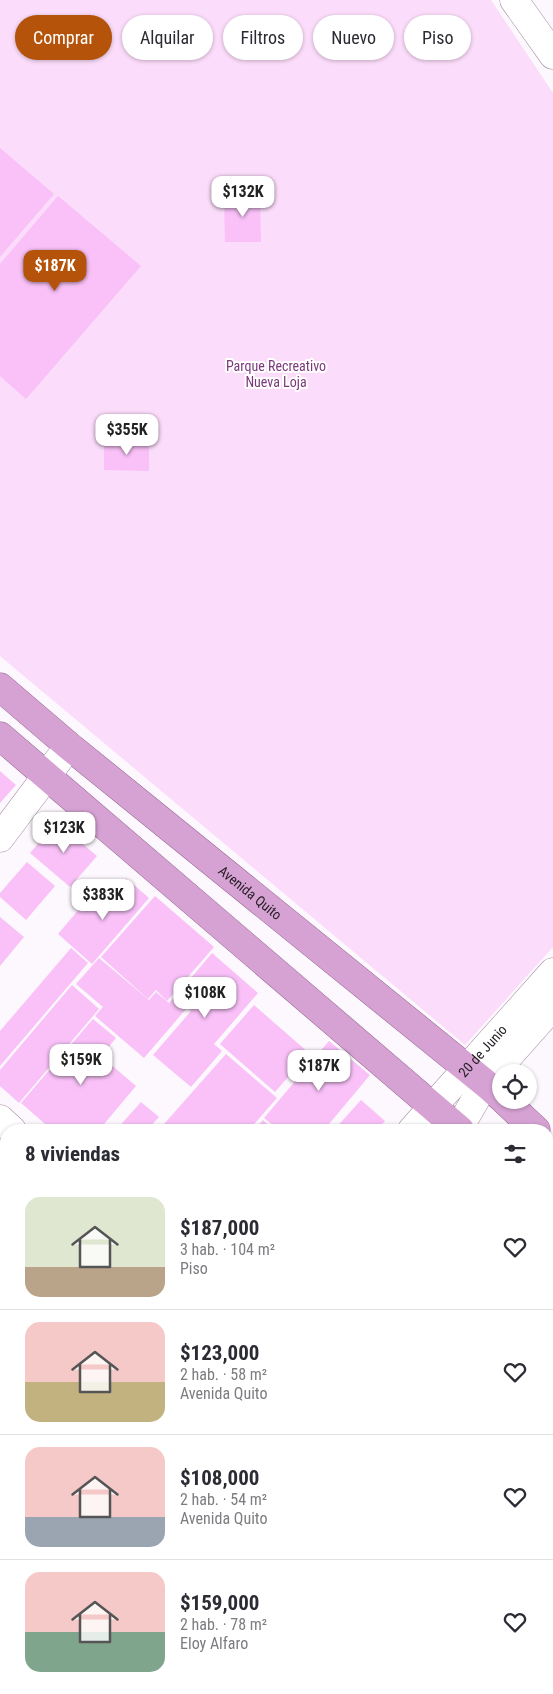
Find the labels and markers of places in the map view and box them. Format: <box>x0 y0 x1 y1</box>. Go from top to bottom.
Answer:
pin: $132K <box>208 176 278 218</box>
pin: $187K <box>20 250 90 292</box>
pin: $355K <box>92 414 162 456</box>
pin: $123K <box>29 812 99 854</box>
pin: $383K <box>68 878 138 921</box>
pin: $108K <box>170 976 240 1019</box>
pin: $159K <box>46 1044 116 1086</box>
pin: $187K <box>284 1050 354 1092</box>

